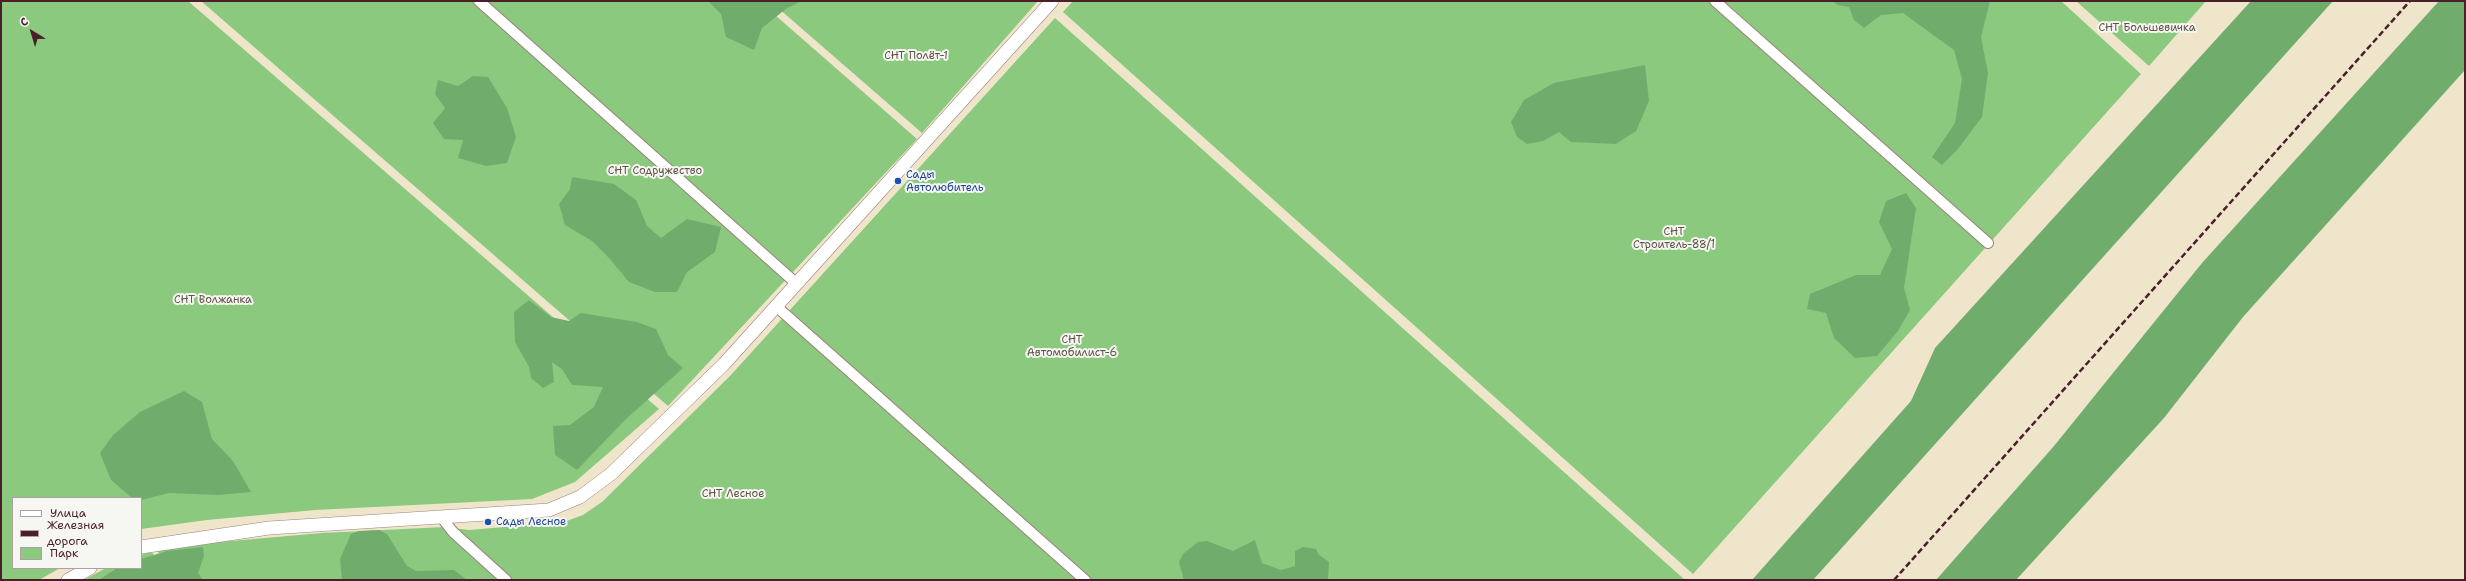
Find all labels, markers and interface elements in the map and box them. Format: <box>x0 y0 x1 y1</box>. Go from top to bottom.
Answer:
north arrow <box>12 12 52 52</box>
text: С <box>17 14 32 30</box>
park label: СНТ Большевичка <box>2098 21 2196 35</box>
park label: СНТ Полёт-1 <box>884 49 948 63</box>
park label: СНТ Содружество <box>608 164 702 178</box>
place label: Сады Автолюбитель <box>906 168 983 194</box>
marker: Сады Автолюбитель <box>893 176 903 186</box>
park label: СНТ Строитель-88/1 <box>1633 225 1715 251</box>
park label: СНТ Волжанка <box>174 293 252 307</box>
park label: СНТ Автомобилист-6 <box>1027 333 1117 359</box>
park label: СНТ Лесное <box>702 487 764 501</box>
legend <box>12 497 142 569</box>
text: Улица <box>50 505 86 521</box>
place label: Сады Лесное <box>496 515 566 529</box>
text: Железная дорога <box>47 517 104 549</box>
marker: Сады Лесное <box>483 517 493 527</box>
text: Парк <box>50 545 78 561</box>

